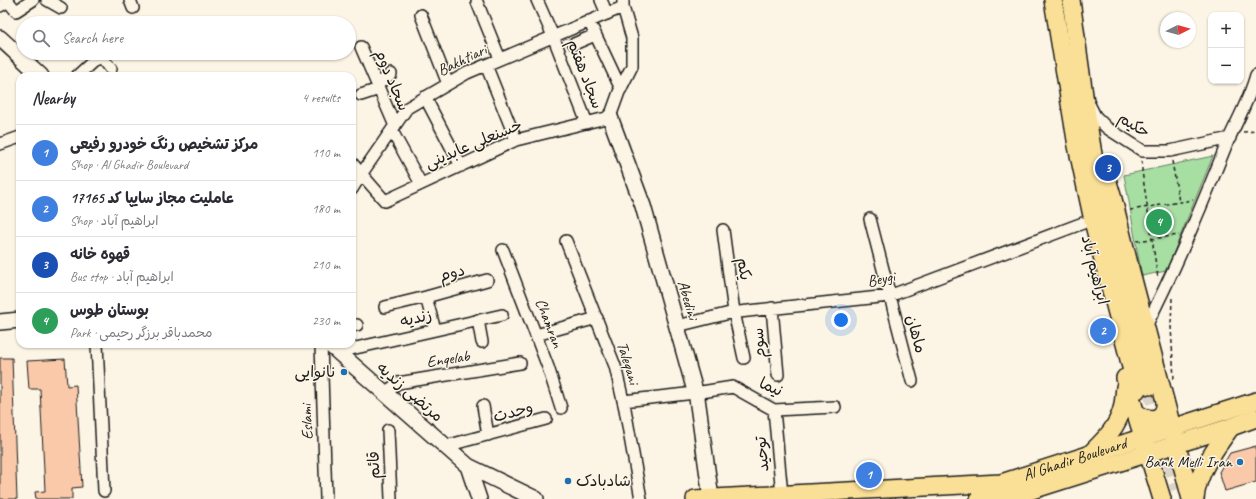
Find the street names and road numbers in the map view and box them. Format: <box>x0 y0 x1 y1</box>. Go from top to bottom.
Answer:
street label: سجاد هفتم <box>561 36 607 112</box>
street label: Bakhtiari <box>434 39 492 80</box>
street label: سجاد دوم <box>368 46 414 115</box>
street label: حکیم <box>1113 108 1154 144</box>
street label: حسنعلی عابدینی <box>422 115 524 173</box>
street label: ابراهیم آباد <box>1075 233 1113 307</box>
street label: یکم <box>731 256 755 282</box>
street label: دوم <box>437 260 468 288</box>
street label: Beygi <box>865 266 899 292</box>
street label: Abedini <box>673 278 704 324</box>
street label: Chamran <box>531 296 568 351</box>
street label: زندیه <box>398 305 434 331</box>
street label: ماهان <box>901 313 931 355</box>
street label: سوم <box>748 327 772 359</box>
street label: Taleqani <box>612 339 645 389</box>
street label: Enqelab <box>425 346 472 372</box>
street label: مرتضی زندیه <box>373 358 447 426</box>
street label: نیما <box>756 373 786 401</box>
street label: وحدت <box>491 397 535 427</box>
street label: Eslami <box>296 402 318 440</box>
street label: Al Ghadir Boulevard <box>1021 432 1132 485</box>
street label: توحید <box>750 435 774 473</box>
street label: قائم <box>364 451 386 479</box>

